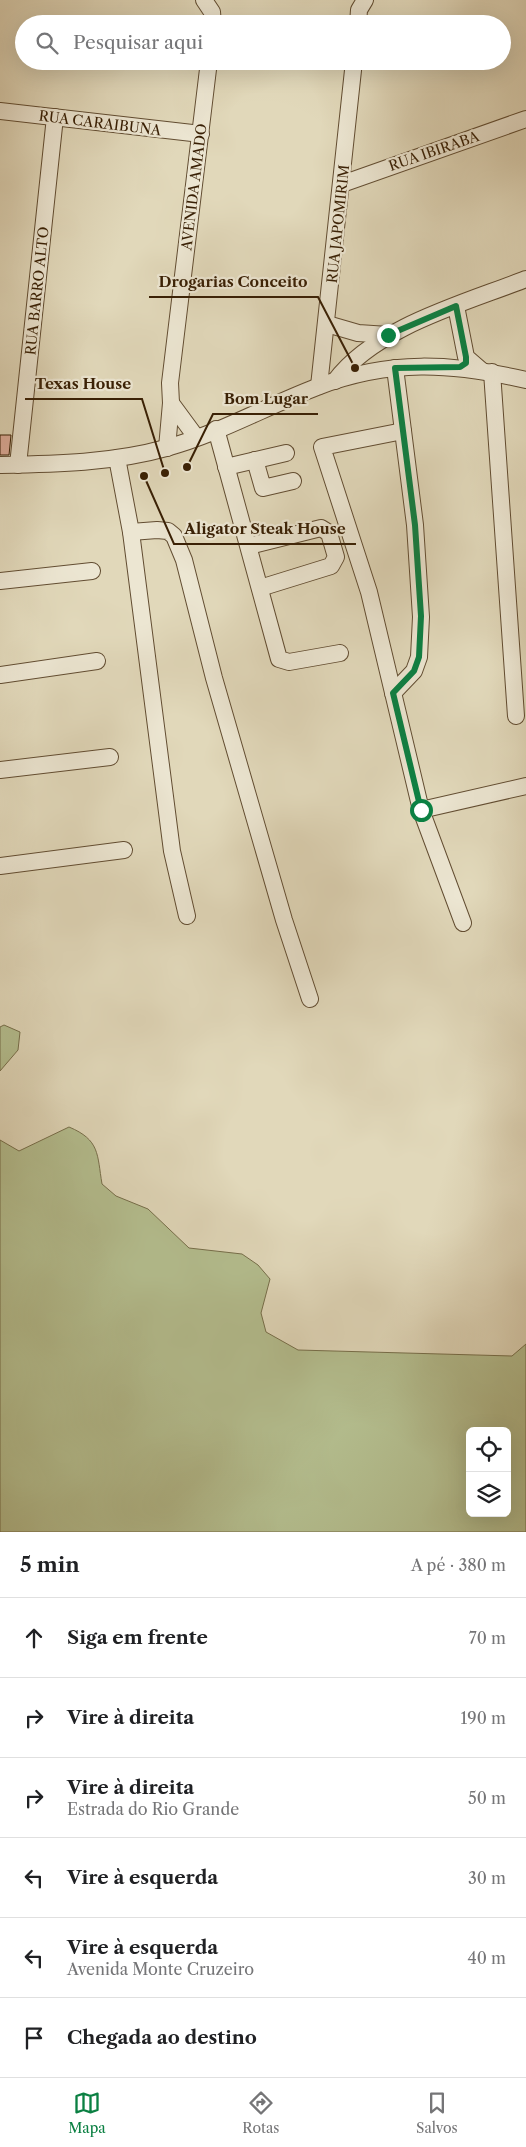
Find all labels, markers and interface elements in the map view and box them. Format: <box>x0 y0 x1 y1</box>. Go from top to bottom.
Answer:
search box <box>15 15 511 70</box>
icon: search <box>33 29 61 57</box>
text: Pesquisar aqui <box>73 31 203 54</box>
street label: RUA CARAIBUNA <box>38 107 163 140</box>
street label: AVENIDA AMADO <box>177 123 211 252</box>
street label: RUA IBIRABA <box>386 127 482 175</box>
street label: RUA JAPOMIRIM <box>323 164 353 284</box>
street label: RUA BARRO ALTO <box>21 226 53 356</box>
callout: Drogarias Conceito <box>149 267 318 297</box>
text: Drogarias Conceito <box>158 272 308 291</box>
route end <box>377 324 400 347</box>
callout: Texas House <box>25 369 142 399</box>
text: Texas House <box>35 374 131 393</box>
callout: Bom Lugar <box>213 384 318 414</box>
text: Bom Lugar <box>224 389 309 408</box>
callout: Aligator Steak House <box>174 514 356 544</box>
text: Aligator Steak House <box>183 519 346 538</box>
route start <box>410 799 433 822</box>
map controls <box>466 1427 511 1517</box>
button: locate <box>466 1427 511 1472</box>
button: layers <box>466 1472 511 1517</box>
text: 5 min <box>20 1552 80 1577</box>
text: A pé · 380 m <box>411 1555 506 1575</box>
icon: ahead <box>20 1624 48 1652</box>
text: Siga em frente <box>67 1626 208 1649</box>
text: 70 m <box>469 1628 506 1648</box>
icon: right <box>20 1704 48 1732</box>
text: Vire à direita <box>67 1706 194 1729</box>
text: 190 m <box>461 1708 506 1728</box>
text: Vire à direita <box>67 1776 194 1799</box>
icon: right <box>20 1784 48 1812</box>
text: 50 m <box>468 1788 506 1808</box>
text: Estrada do Rio Grande <box>67 1799 239 1819</box>
icon: left <box>20 1864 48 1892</box>
text: Vire à esquerda <box>67 1866 218 1889</box>
text: 30 m <box>468 1868 506 1888</box>
text: Vire à esquerda <box>67 1936 218 1959</box>
icon: left <box>20 1944 48 1972</box>
text: 40 m <box>467 1948 506 1968</box>
text: Avenida Monte Cruzeiro <box>67 1959 254 1979</box>
icon: arrive <box>20 2024 48 2052</box>
text: Chegada ao destino <box>67 2026 257 2049</box>
tab: Mapa <box>68 2089 106 2137</box>
tab: Rotas <box>242 2089 279 2137</box>
tab: Salvos <box>416 2089 458 2137</box>

